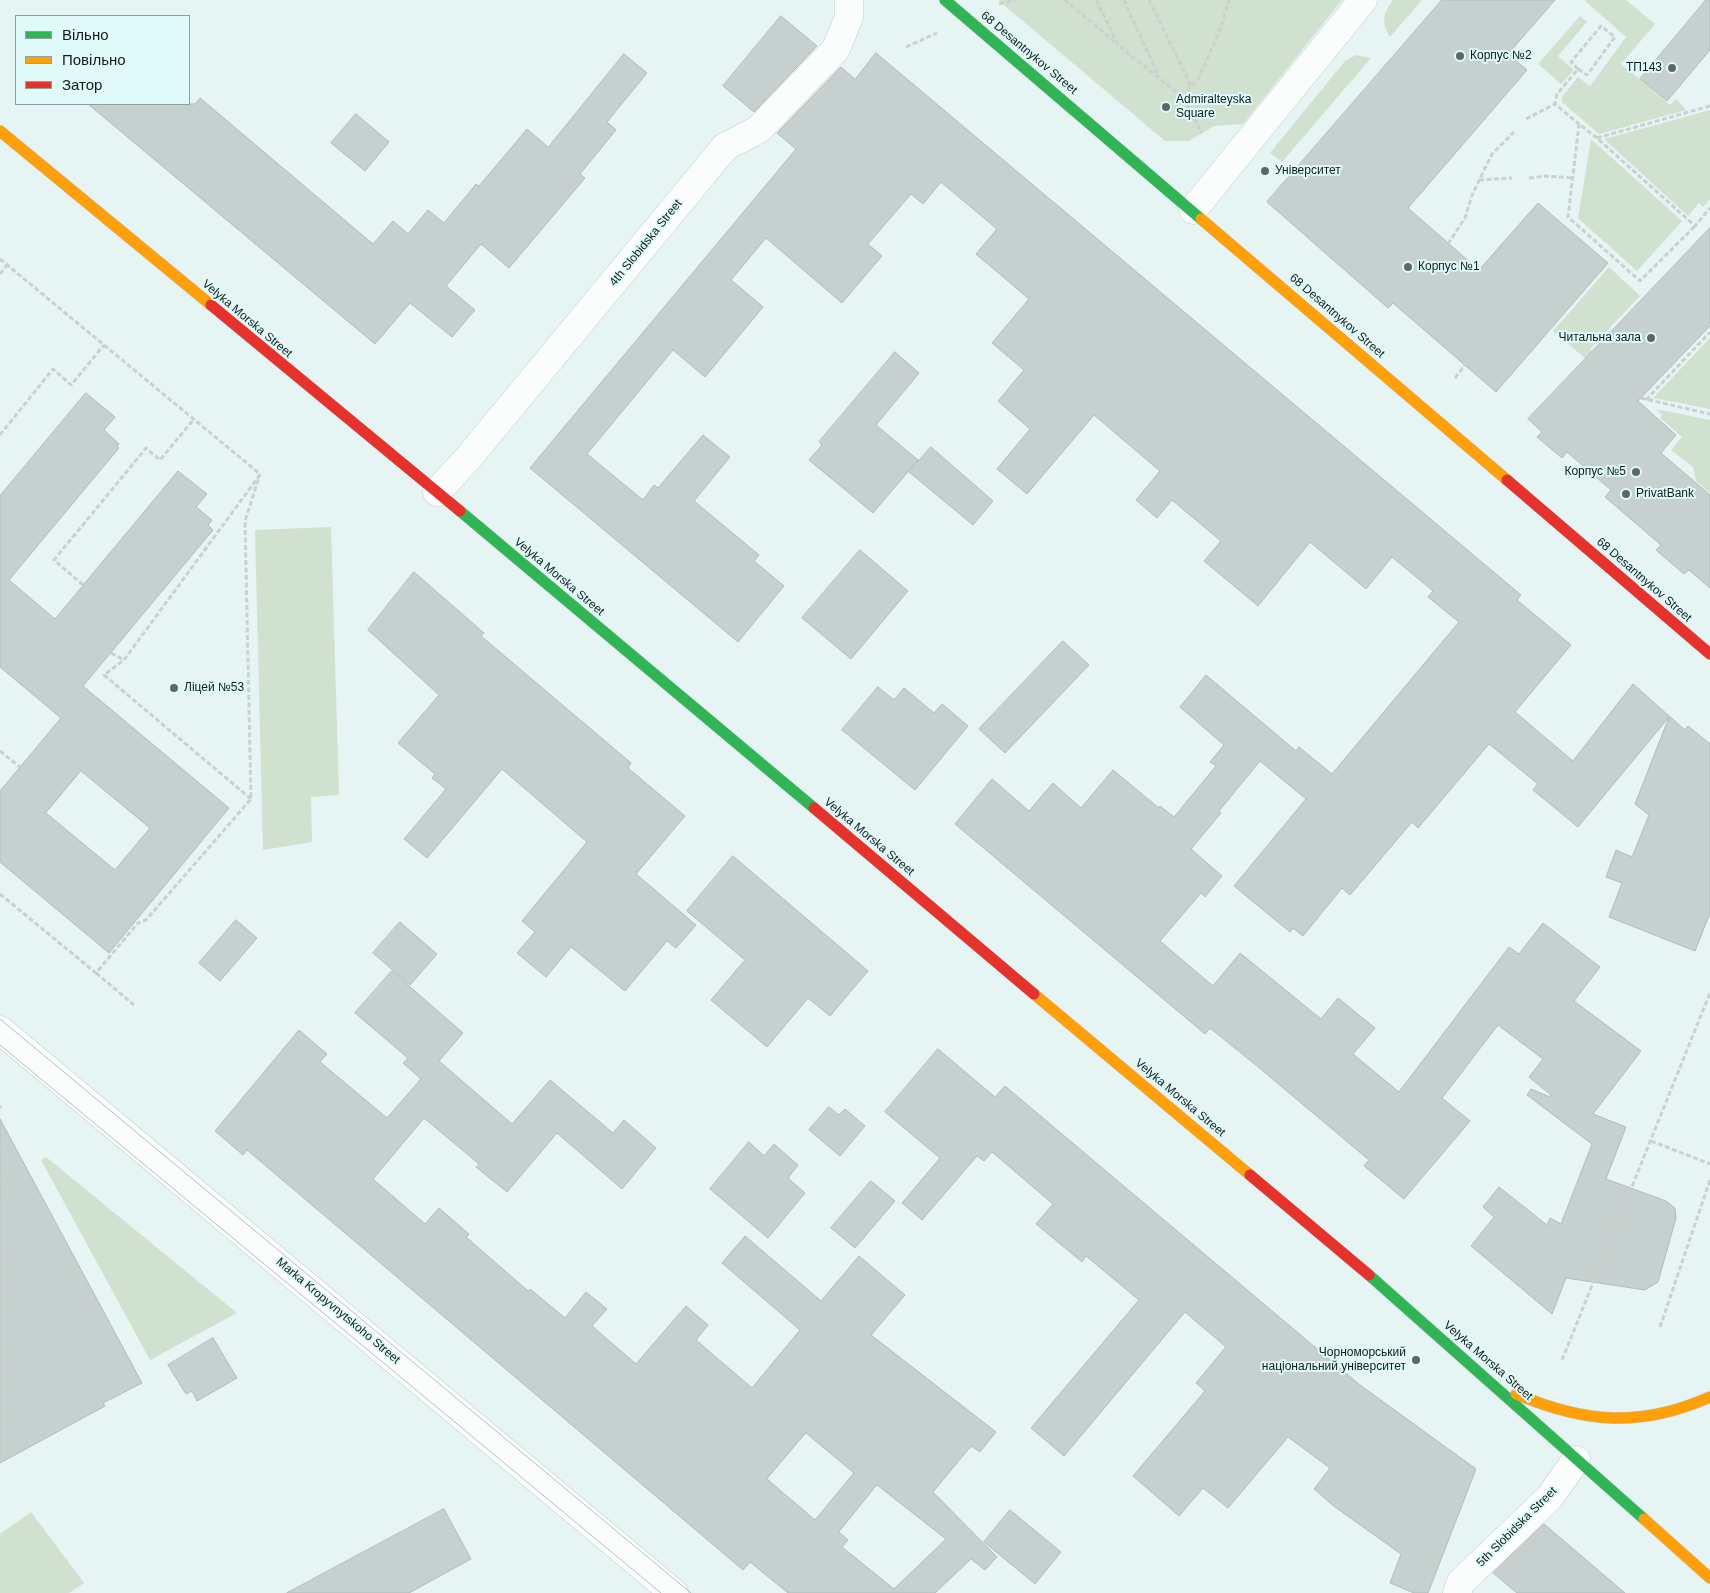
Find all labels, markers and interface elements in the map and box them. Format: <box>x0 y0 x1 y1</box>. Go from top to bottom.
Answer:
street label: 68 Desantnykov Street <box>978 8 1080 98</box>
legend <box>15 15 190 105</box>
text: Вільно <box>62 26 109 43</box>
place label: Корпус №2 <box>1470 49 1532 63</box>
marker: Корпус №2 <box>1454 50 1466 62</box>
text: Повільно <box>62 51 126 68</box>
place label: ТП143 <box>1626 61 1662 75</box>
marker: ТП143 <box>1666 62 1678 74</box>
text: Затор <box>62 76 102 93</box>
place label: Admiralteyska Square <box>1176 93 1251 121</box>
marker: Admiralteyska Square <box>1160 101 1172 113</box>
place label: Університет <box>1275 164 1341 178</box>
marker: Університет <box>1259 165 1271 177</box>
street label: 4th Slobidska Street <box>607 197 685 289</box>
place label: Корпус №1 <box>1418 260 1480 274</box>
marker: Корпус №1 <box>1402 261 1414 273</box>
street label: 68 Desantnykov Street <box>1286 271 1388 361</box>
street label: Velyka Morska Street <box>199 277 295 361</box>
place label: Читальна зала <box>1559 331 1641 345</box>
marker: Читальна зала <box>1645 332 1657 344</box>
place label: Корпус №5 <box>1564 465 1626 479</box>
marker: Корпус №5 <box>1630 466 1642 478</box>
place label: PrivatBank <box>1636 487 1694 501</box>
marker: PrivatBank <box>1620 488 1632 500</box>
street label: Velyka Morska Street <box>511 535 607 619</box>
street label: 68 Desantnykov Street <box>1593 535 1695 625</box>
place label: Ліцей №53 <box>184 681 244 695</box>
marker: Ліцей №53 <box>168 682 180 694</box>
street label: Velyka Morska Street <box>821 795 917 879</box>
street label: Velyka Morska Street <box>1132 1056 1228 1140</box>
street label: Marka Kropyvnytskoho Street <box>273 1255 403 1367</box>
street label: Velyka Morska Street <box>1440 1318 1536 1404</box>
place label: Чорноморський національний університет <box>1262 1346 1406 1374</box>
marker: Чорноморський національний університет <box>1410 1354 1422 1366</box>
street label: 5th Slobidska Street <box>1474 1484 1560 1570</box>

